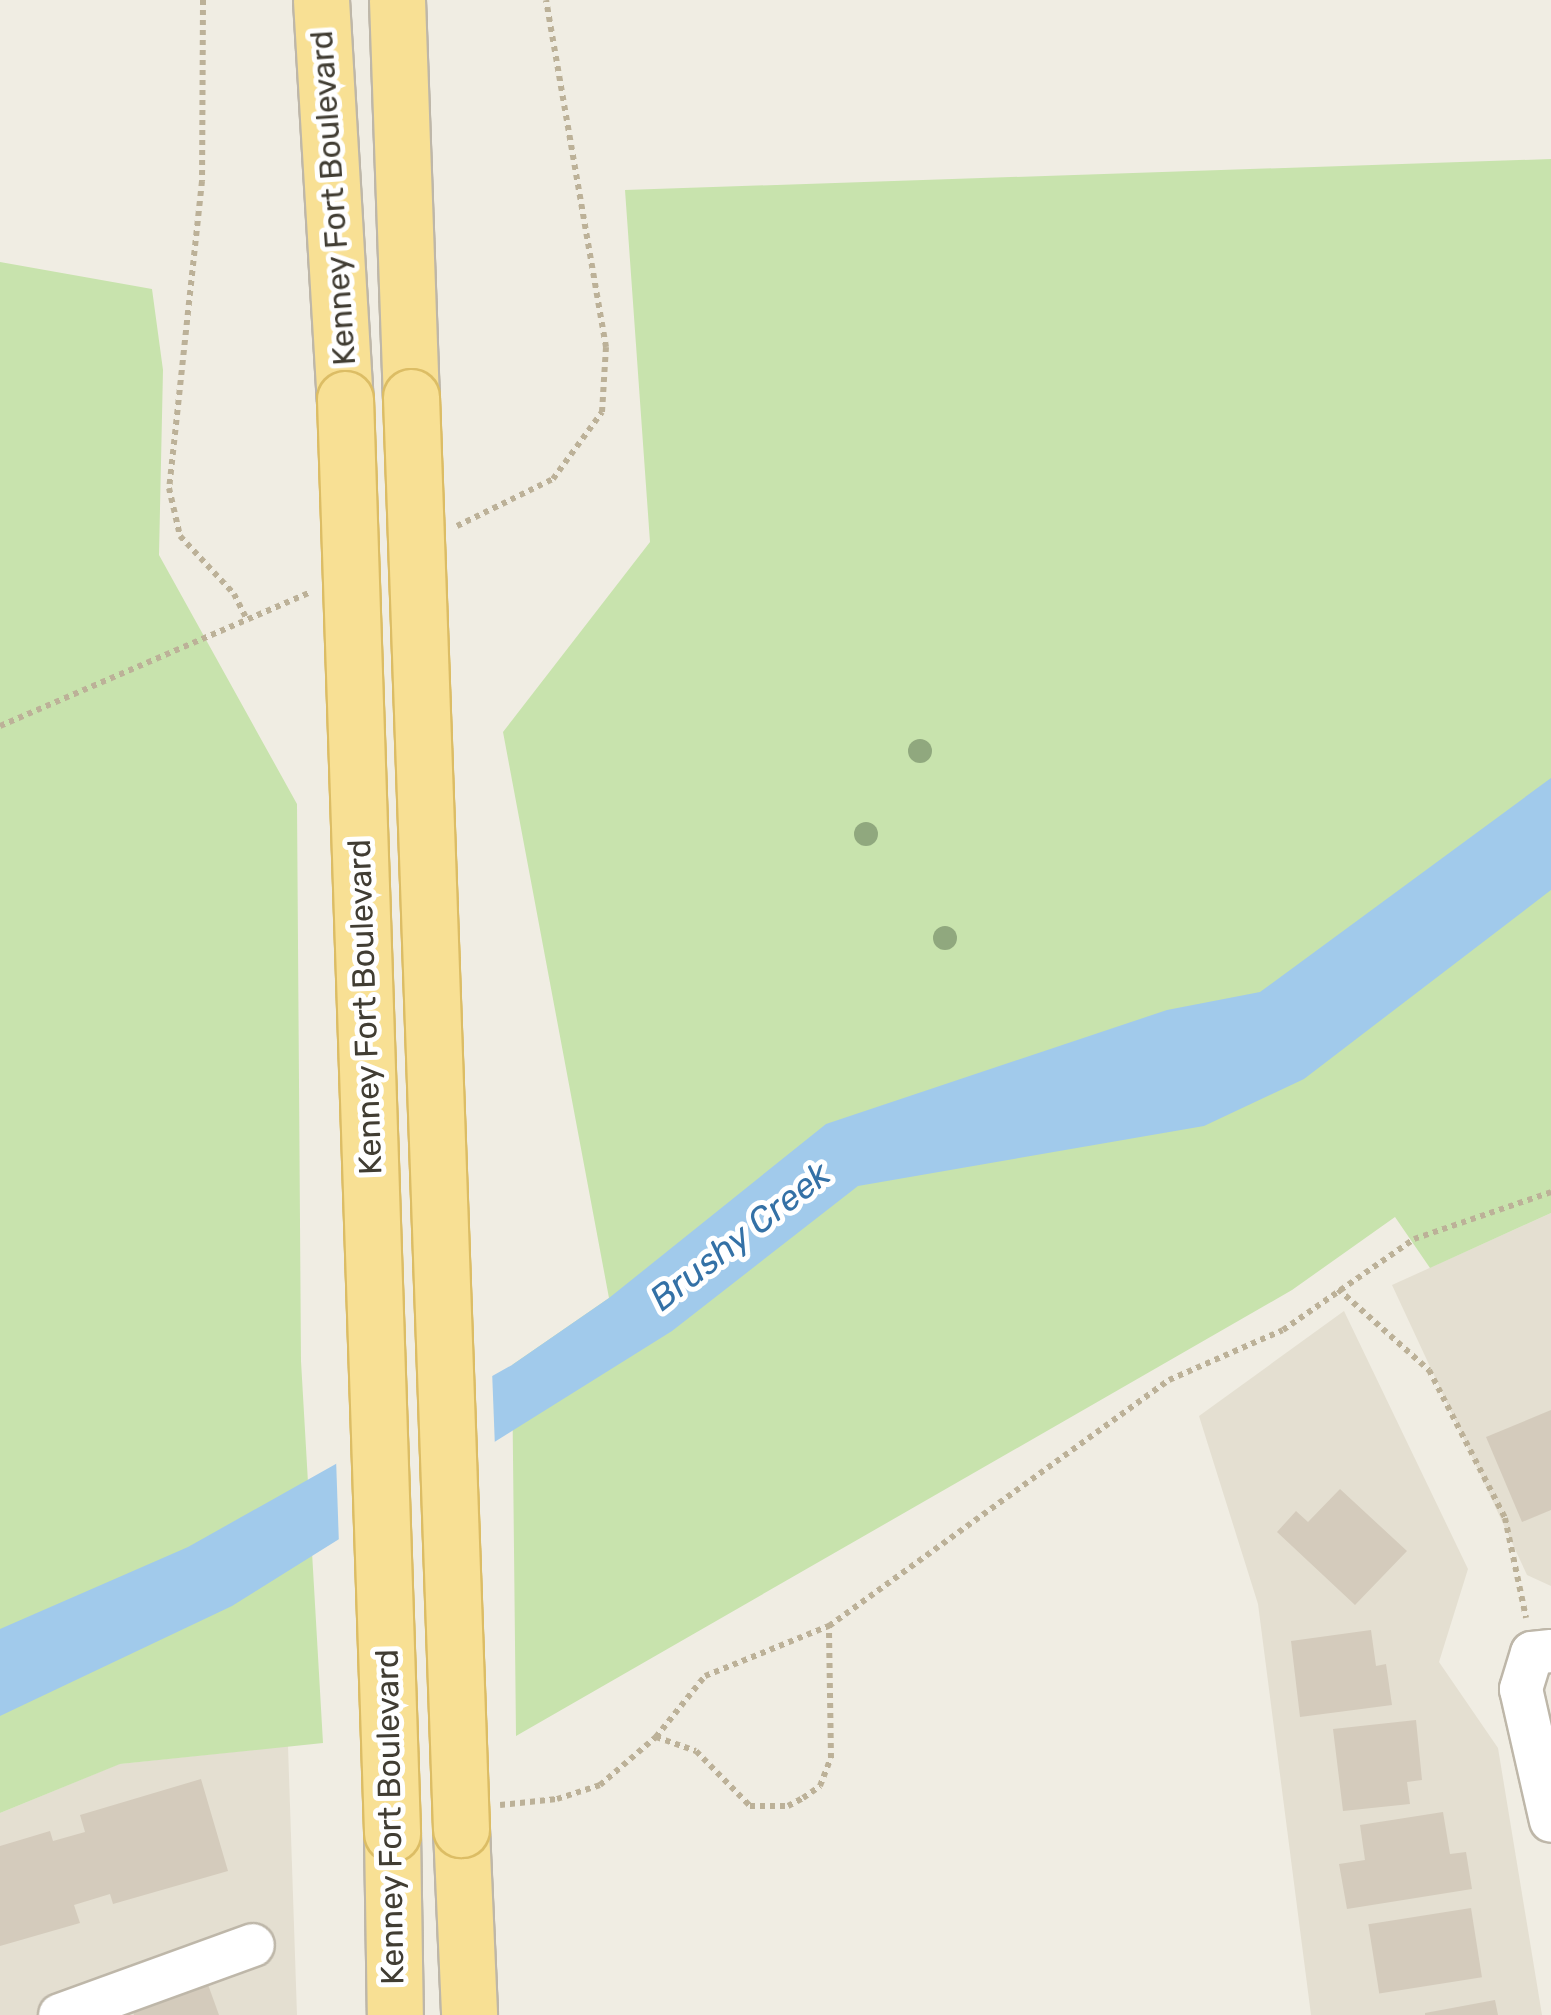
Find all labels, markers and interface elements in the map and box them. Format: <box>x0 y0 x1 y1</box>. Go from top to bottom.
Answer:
street label: Kenney Fort Boulevard <box>302 29 364 367</box>
street label: Kenney Fort Boulevard <box>340 838 390 1176</box>
water label: Brushy Creek <box>641 1152 839 1320</box>
street label: Kenney Fort Boulevard <box>368 1648 412 1986</box>

